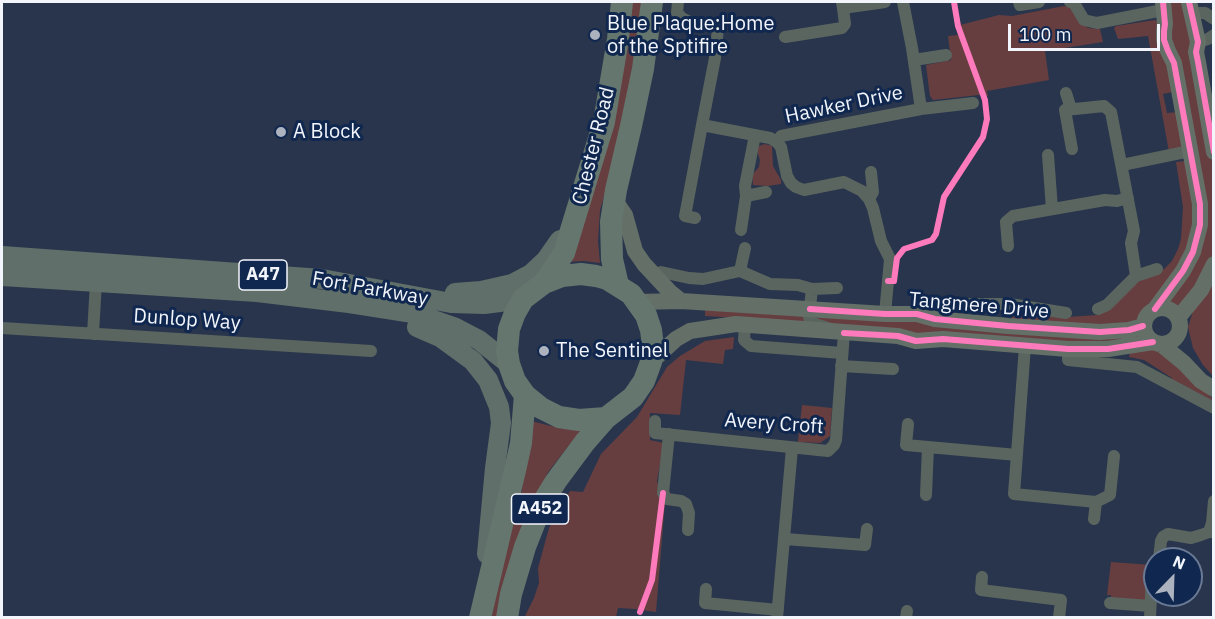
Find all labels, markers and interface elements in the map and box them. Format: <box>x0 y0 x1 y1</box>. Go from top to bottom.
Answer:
place label: Blue Plaque:Home of the Sptifire <box>607 12 774 59</box>
scale bar <box>1011 12 1162 50</box>
text: 100 m <box>1019 23 1071 46</box>
marker: Blue Plaque:Home of the Sptifire <box>588 28 602 42</box>
street label: Hawker Drive <box>783 81 905 129</box>
street label: Chester Road <box>568 85 620 207</box>
place label: A Block <box>293 120 361 144</box>
marker: A Block <box>274 125 288 139</box>
road number: A47 <box>239 260 287 290</box>
street label: Fort Parkway <box>310 267 430 311</box>
street label: Tangmere Drive <box>908 288 1050 324</box>
street label: Dunlop Way <box>133 304 241 336</box>
place label: The Sentinel <box>556 339 668 363</box>
marker: The Sentinel <box>537 344 551 358</box>
street label: Avery Croft <box>724 409 824 439</box>
road number: A452 <box>512 494 568 524</box>
north arrow <box>1143 547 1203 607</box>
text: N <box>1170 551 1188 574</box>

